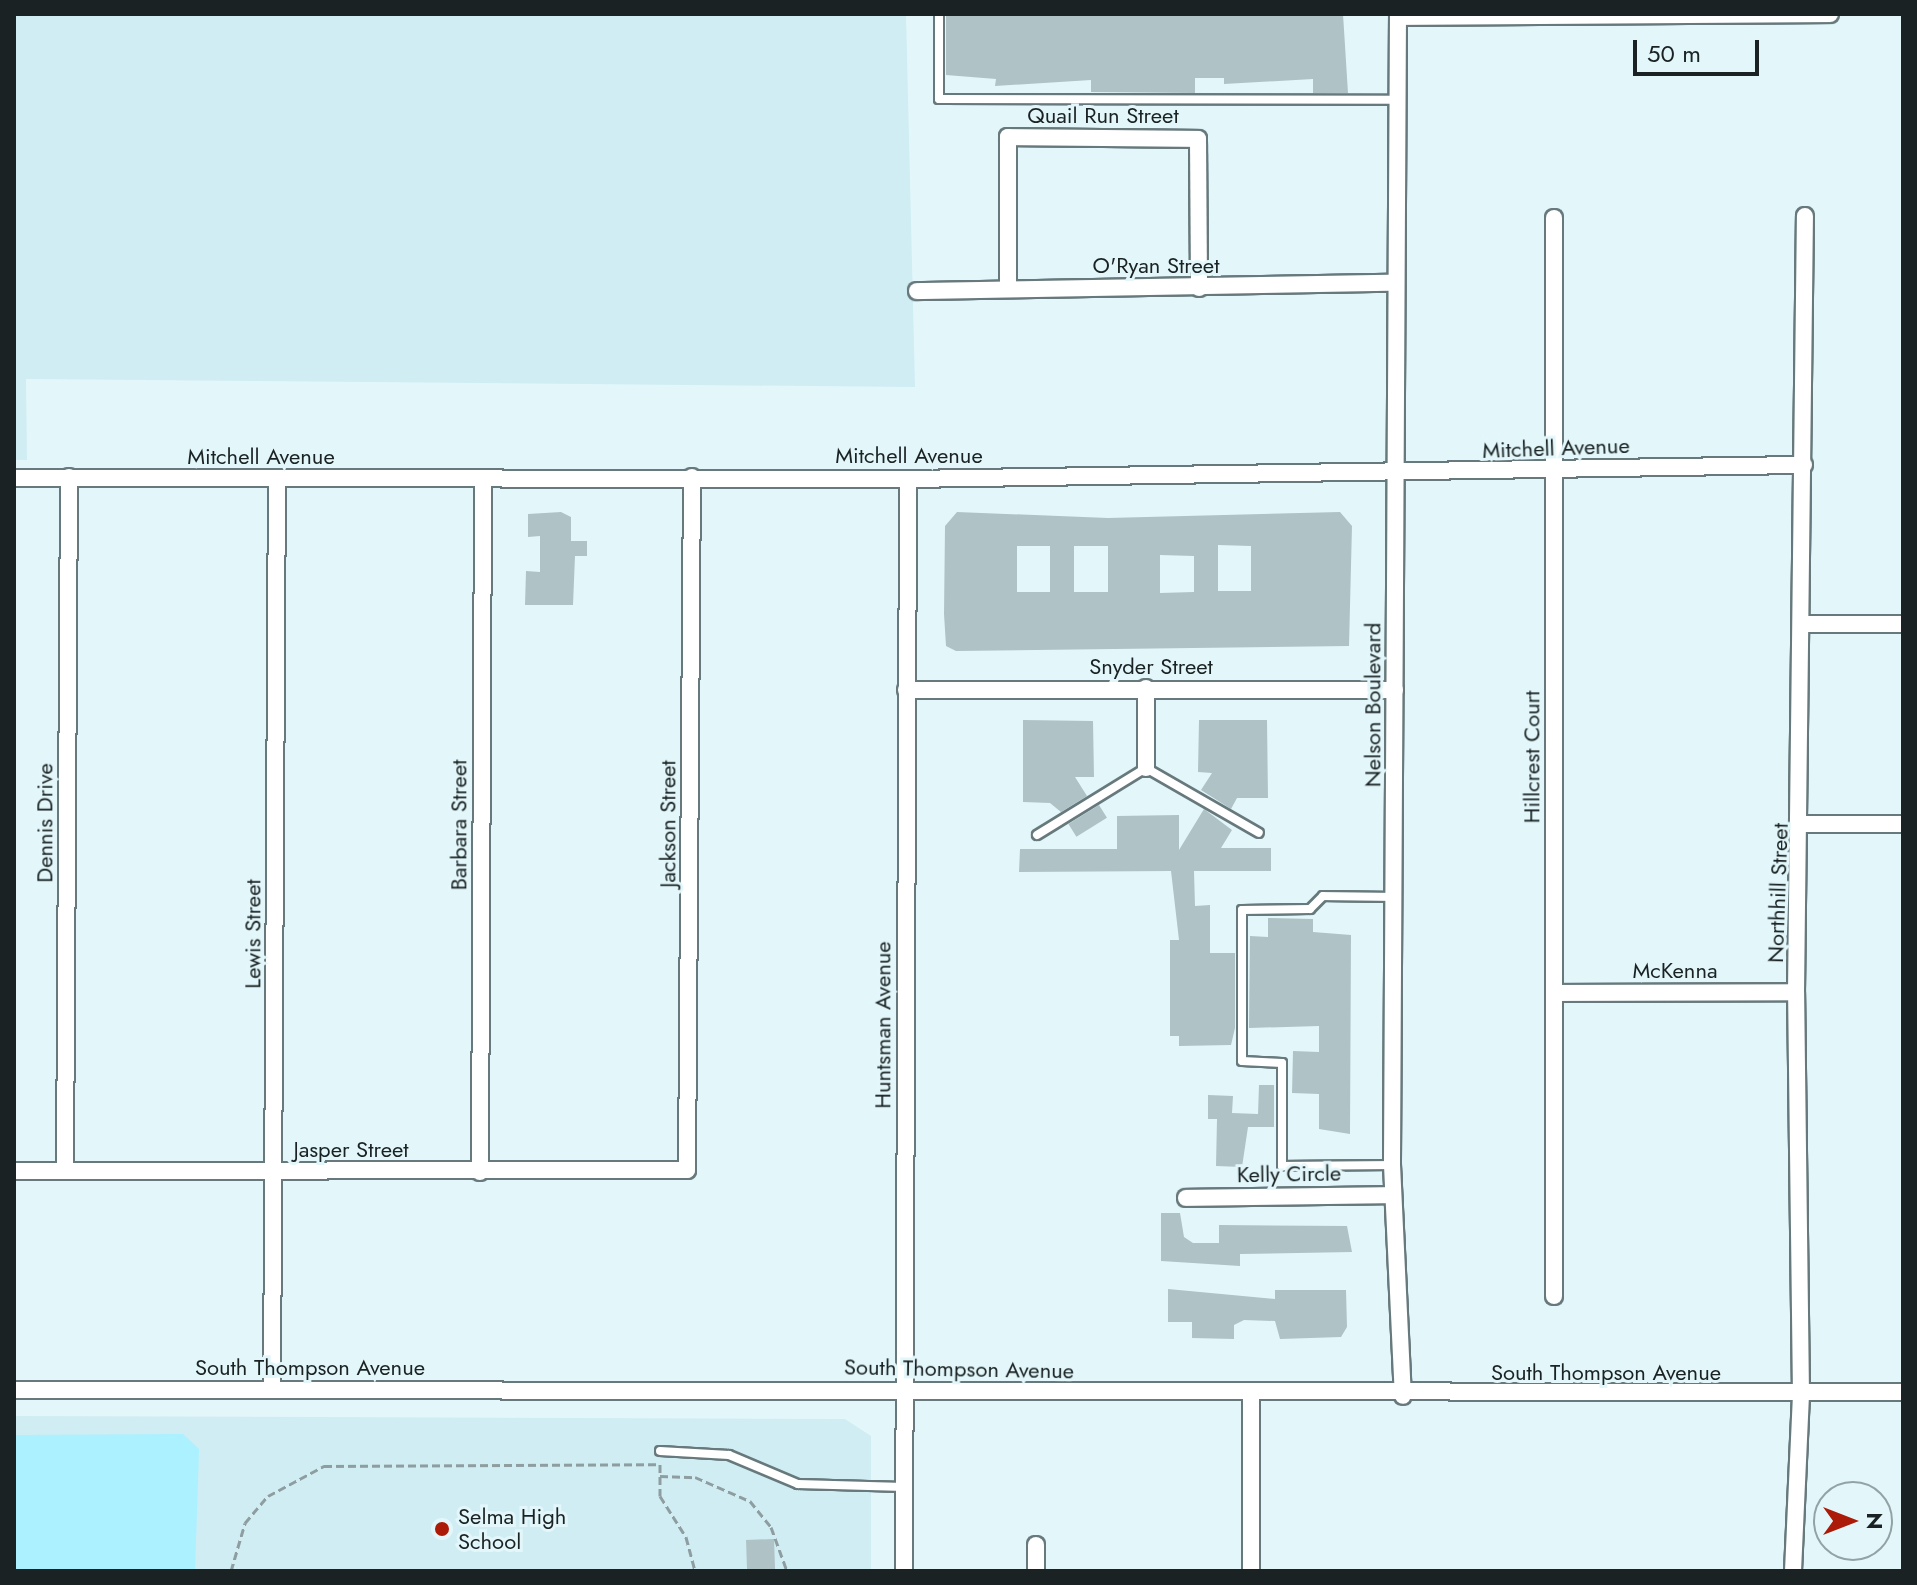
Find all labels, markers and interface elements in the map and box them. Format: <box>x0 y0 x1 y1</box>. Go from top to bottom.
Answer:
scale bar <box>1637 24 1763 74</box>
text: 50 m <box>1647 36 1701 71</box>
street label: Quail Run Street <box>1027 103 1179 129</box>
street label: O'Ryan Street <box>1093 253 1219 279</box>
street label: Mitchell Avenue <box>1482 432 1630 464</box>
street label: Mitchell Avenue <box>835 443 983 469</box>
street label: Mitchell Avenue <box>187 444 335 470</box>
street label: Nelson Boulevard <box>1360 623 1386 787</box>
street label: Snyder Street <box>1089 654 1213 680</box>
street label: Hillcrest Court <box>1519 691 1545 823</box>
street label: Barbara Street <box>446 760 472 890</box>
street label: Jackson Street <box>655 760 681 888</box>
street label: Dennis Drive <box>32 763 58 883</box>
street label: Northhill Street <box>1762 823 1794 963</box>
street label: Lewis Street <box>240 879 266 989</box>
street label: Huntsman Avenue <box>870 941 896 1109</box>
street label: McKenna <box>1632 958 1718 984</box>
street label: Jasper Street <box>293 1137 409 1163</box>
street label: Kelly Circle <box>1237 1160 1341 1188</box>
street label: South Thompson Avenue <box>844 1354 1074 1384</box>
street label: South Thompson Avenue <box>195 1355 425 1381</box>
street label: South Thompson Avenue <box>1491 1360 1721 1386</box>
north arrow <box>1813 1481 1893 1561</box>
place label: Selma High School <box>458 1503 566 1554</box>
text: N <box>1859 1512 1891 1530</box>
marker: Selma High School <box>433 1520 451 1538</box>

